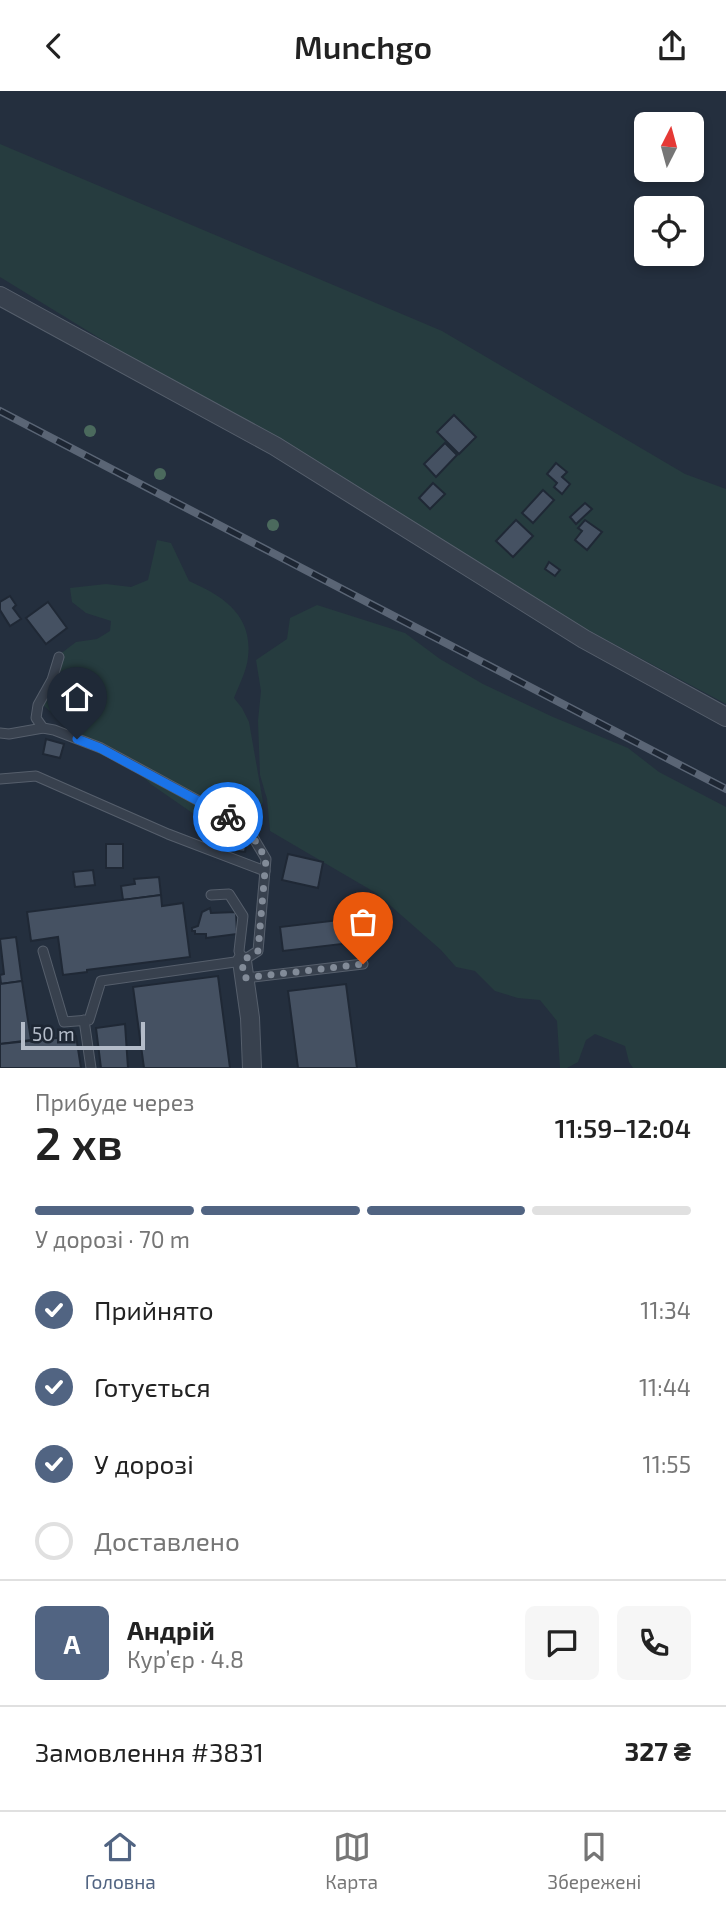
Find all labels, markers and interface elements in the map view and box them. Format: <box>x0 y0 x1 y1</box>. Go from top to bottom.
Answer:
icon: back <box>35 27 73 65</box>
text: Munchgo <box>294 27 432 65</box>
icon: share <box>653 27 691 65</box>
north arrow <box>634 112 704 182</box>
map controls <box>634 112 704 266</box>
button: locate <box>634 196 704 266</box>
pin <box>47 667 107 739</box>
icon: home <box>58 678 96 716</box>
courier <box>193 782 263 852</box>
icon: bike <box>209 798 247 836</box>
pin <box>333 892 393 964</box>
icon: bag <box>344 903 382 941</box>
scale bar <box>21 1019 145 1051</box>
text: 50 m <box>32 1022 75 1045</box>
text: Прибуде через <box>35 1088 195 1116</box>
text: 11:59–12:04 <box>555 1112 691 1143</box>
text: 2 хв <box>35 1114 123 1169</box>
text: У дорозі · 70 m <box>35 1225 190 1253</box>
icon: check <box>35 1291 73 1329</box>
text: Прийнято <box>94 1294 214 1325</box>
text: 11:34 <box>640 1296 691 1324</box>
icon: check <box>35 1368 73 1406</box>
text: Готується <box>94 1371 211 1402</box>
text: 11:44 <box>639 1373 691 1401</box>
icon: check <box>35 1445 73 1483</box>
text: У дорозі <box>94 1448 194 1479</box>
text: 11:55 <box>643 1450 691 1478</box>
text: Доставлено <box>94 1525 240 1556</box>
button: chat <box>525 1606 599 1680</box>
button: phone <box>617 1606 691 1680</box>
text: Андрій <box>127 1614 215 1645</box>
text: А <box>64 1628 80 1659</box>
text: Кур’єр · 4.8 <box>127 1645 244 1673</box>
text: 327 ₴ <box>624 1735 691 1766</box>
text: Замовлення #3831 <box>35 1736 264 1767</box>
tab: Головна <box>85 1828 156 1893</box>
tab: Карта <box>325 1828 378 1893</box>
tab: Збережені <box>547 1828 641 1893</box>

